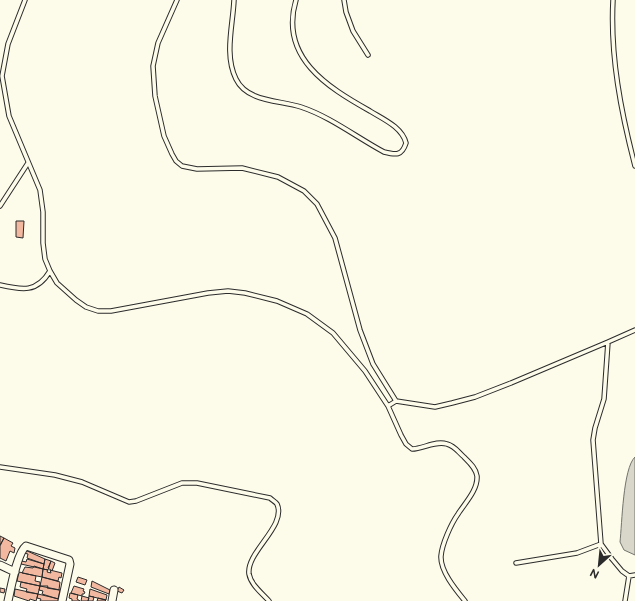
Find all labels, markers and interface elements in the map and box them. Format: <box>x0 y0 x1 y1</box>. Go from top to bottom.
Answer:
north arrow <box>579 545 619 585</box>
text: N <box>588 566 601 581</box>

